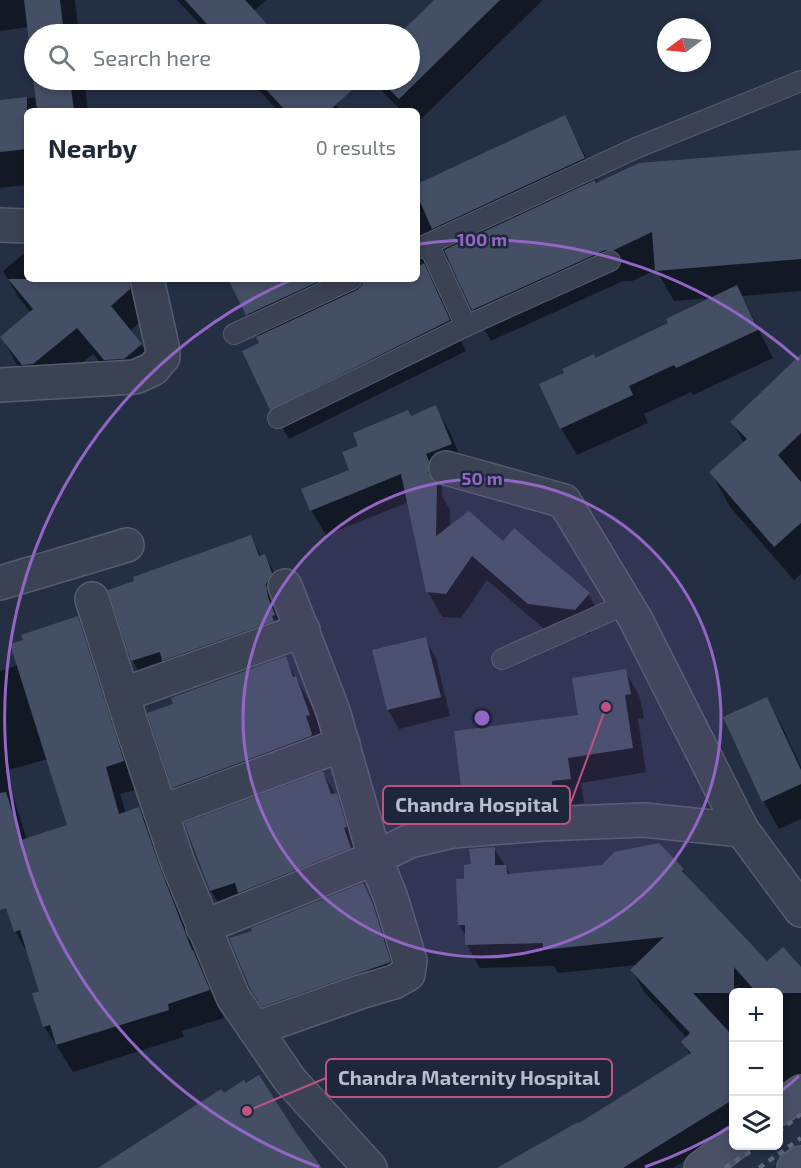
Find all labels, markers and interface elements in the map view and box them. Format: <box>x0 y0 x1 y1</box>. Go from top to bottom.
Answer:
north arrow <box>657 18 711 72</box>
search box <box>24 24 420 90</box>
icon: search <box>45 41 78 74</box>
text: Search here <box>93 44 211 70</box>
text: Nearby <box>48 132 137 163</box>
text: 0 results <box>316 135 396 159</box>
text: 100 m <box>457 228 507 250</box>
text: 50 m <box>461 467 503 489</box>
centre of rings <box>472 708 492 728</box>
callout: Chandra Hospital <box>383 786 570 824</box>
text: Chandra Hospital <box>395 792 559 816</box>
map controls <box>729 988 783 1150</box>
button: + <box>729 988 783 1042</box>
button: − <box>729 1042 783 1096</box>
callout: Chandra Maternity Hospital <box>326 1059 612 1097</box>
text: Chandra Maternity Hospital <box>338 1065 600 1090</box>
button: layers <box>729 1096 783 1150</box>

